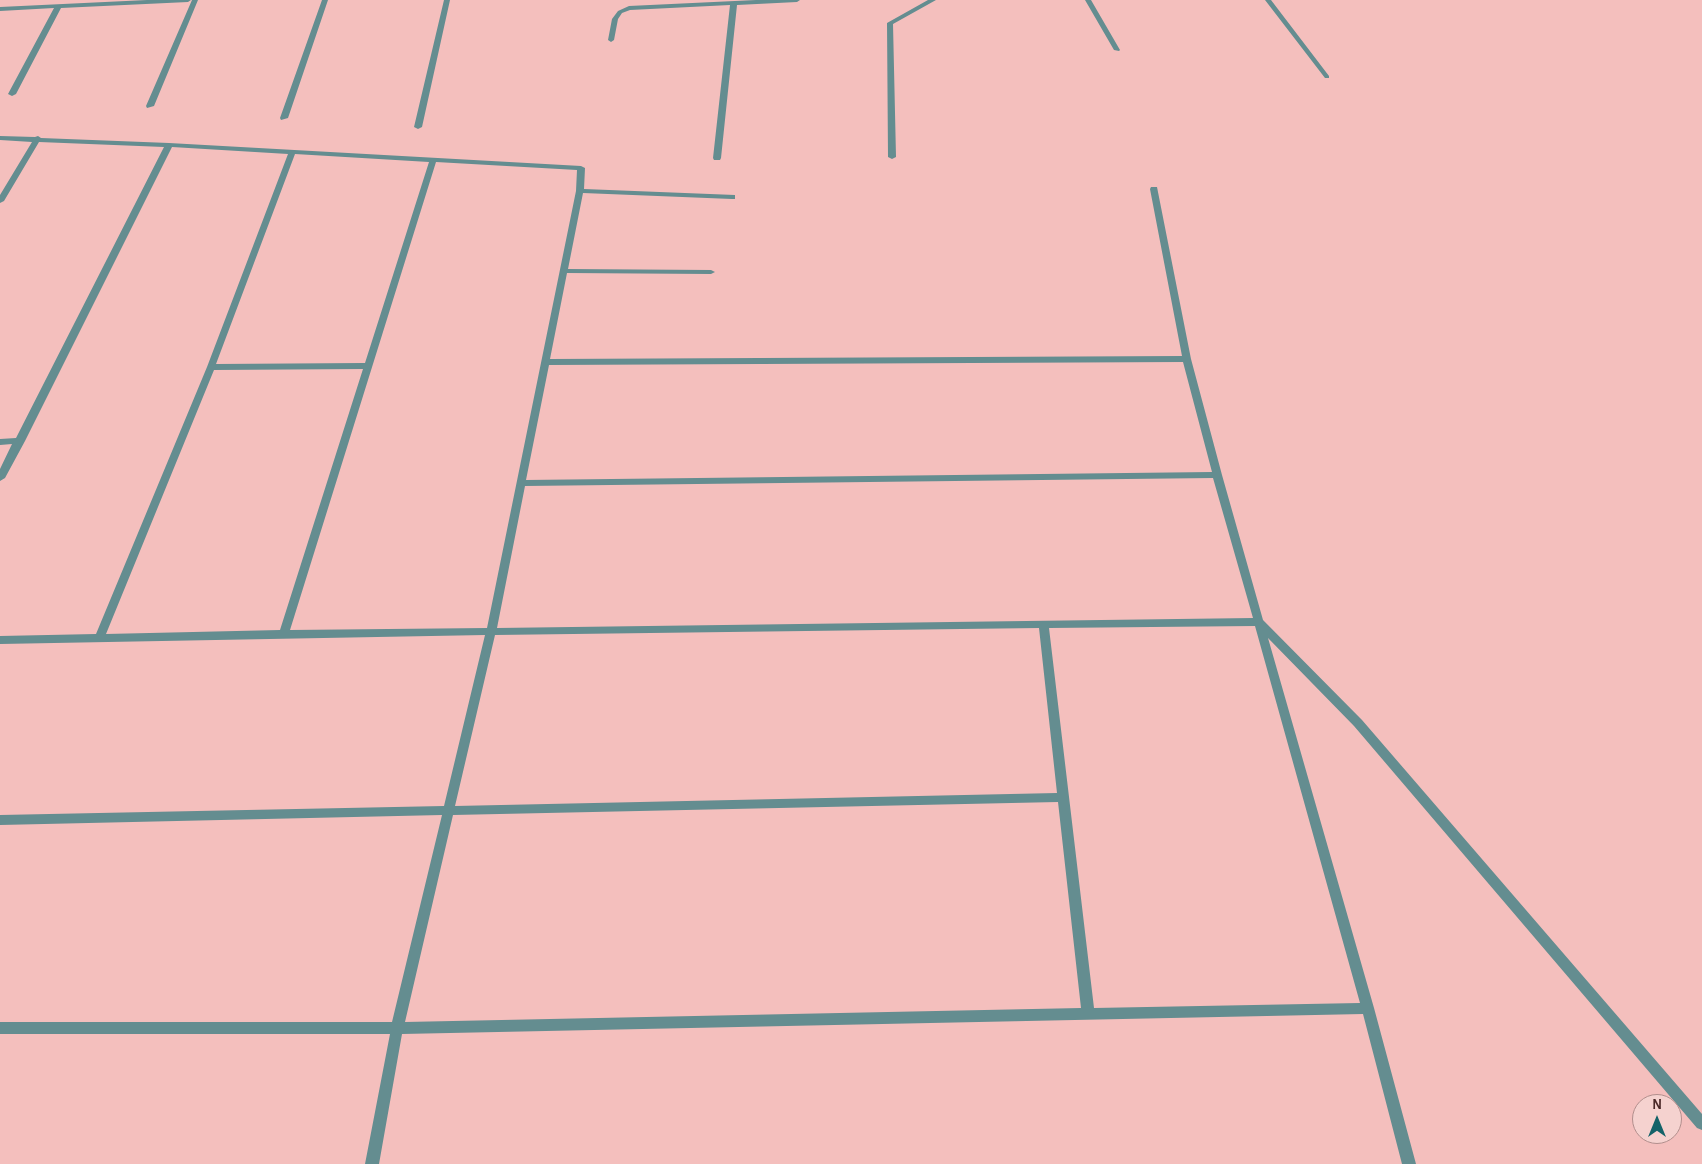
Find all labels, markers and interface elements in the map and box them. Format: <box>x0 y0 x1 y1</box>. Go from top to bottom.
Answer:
north arrow <box>1632 1094 1682 1144</box>
text: N <box>1652 1098 1662 1112</box>

